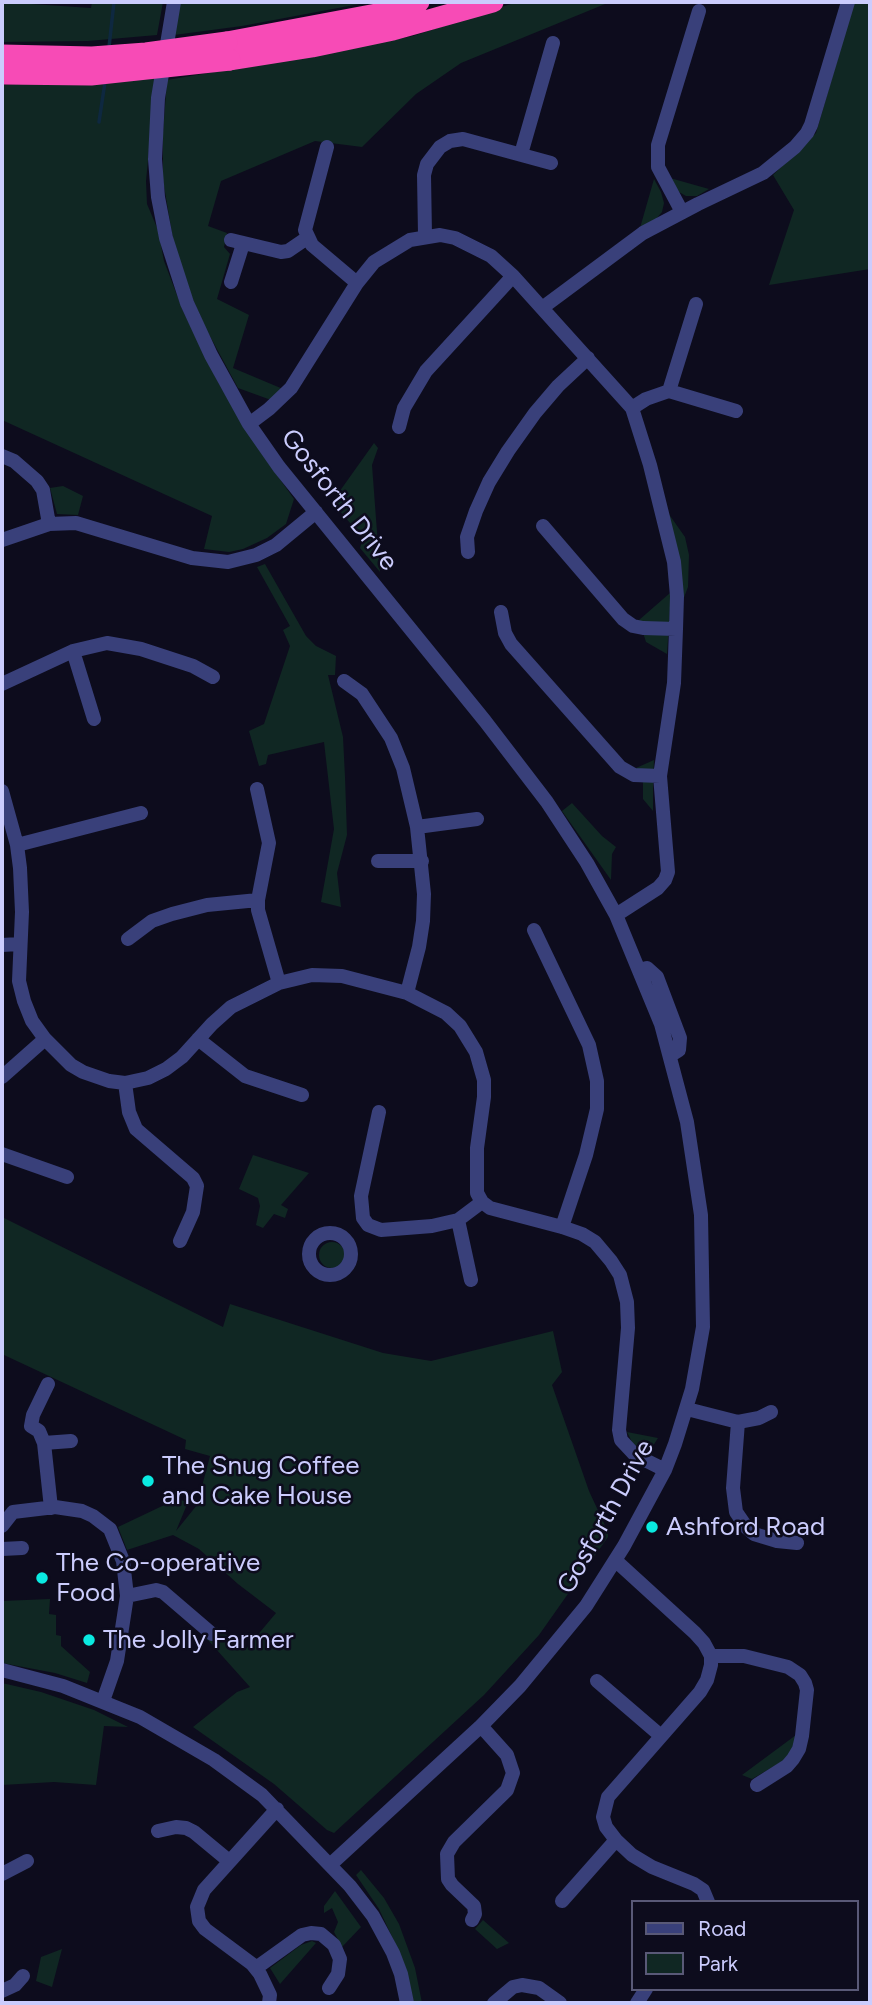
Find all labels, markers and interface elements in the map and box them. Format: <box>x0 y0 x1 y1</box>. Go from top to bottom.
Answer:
street label: Gosforth Drive <box>274 423 404 577</box>
street label: Gosforth Drive <box>551 1435 661 1599</box>
place label: The Snug Coffee and Cake House <box>162 1450 359 1512</box>
marker: The Snug Coffee and Cake House <box>140 1473 156 1489</box>
place label: Ashford Road <box>666 1511 825 1543</box>
marker: Ashford Road <box>644 1519 660 1535</box>
place label: The Co-operative Food <box>56 1547 260 1608</box>
marker: The Co-operative Food <box>34 1570 50 1586</box>
place label: The Jolly Farmer <box>103 1624 294 1656</box>
marker: The Jolly Farmer <box>81 1632 97 1648</box>
legend <box>630 1900 858 1991</box>
text: Road <box>698 1916 746 1941</box>
text: Park <box>698 1951 738 1976</box>

